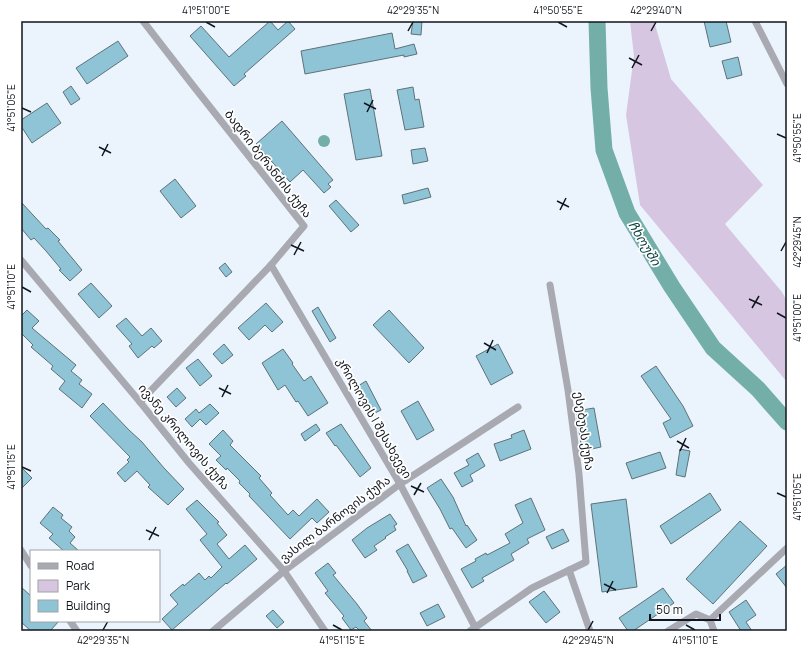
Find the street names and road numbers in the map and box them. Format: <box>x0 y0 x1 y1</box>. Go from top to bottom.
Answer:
street label: ბადრი ბერანძის ქუჩა <box>221 106 316 221</box>
street label: კრილოვის I შესახვევი <box>333 354 416 482</box>
street label: ივანე კრილოვის ქუჩა <box>135 380 234 493</box>
street label: ესებუას ქუჩა <box>571 390 598 472</box>
street label: ვასილ ბარნოვის ქუჩა <box>276 471 394 566</box>

